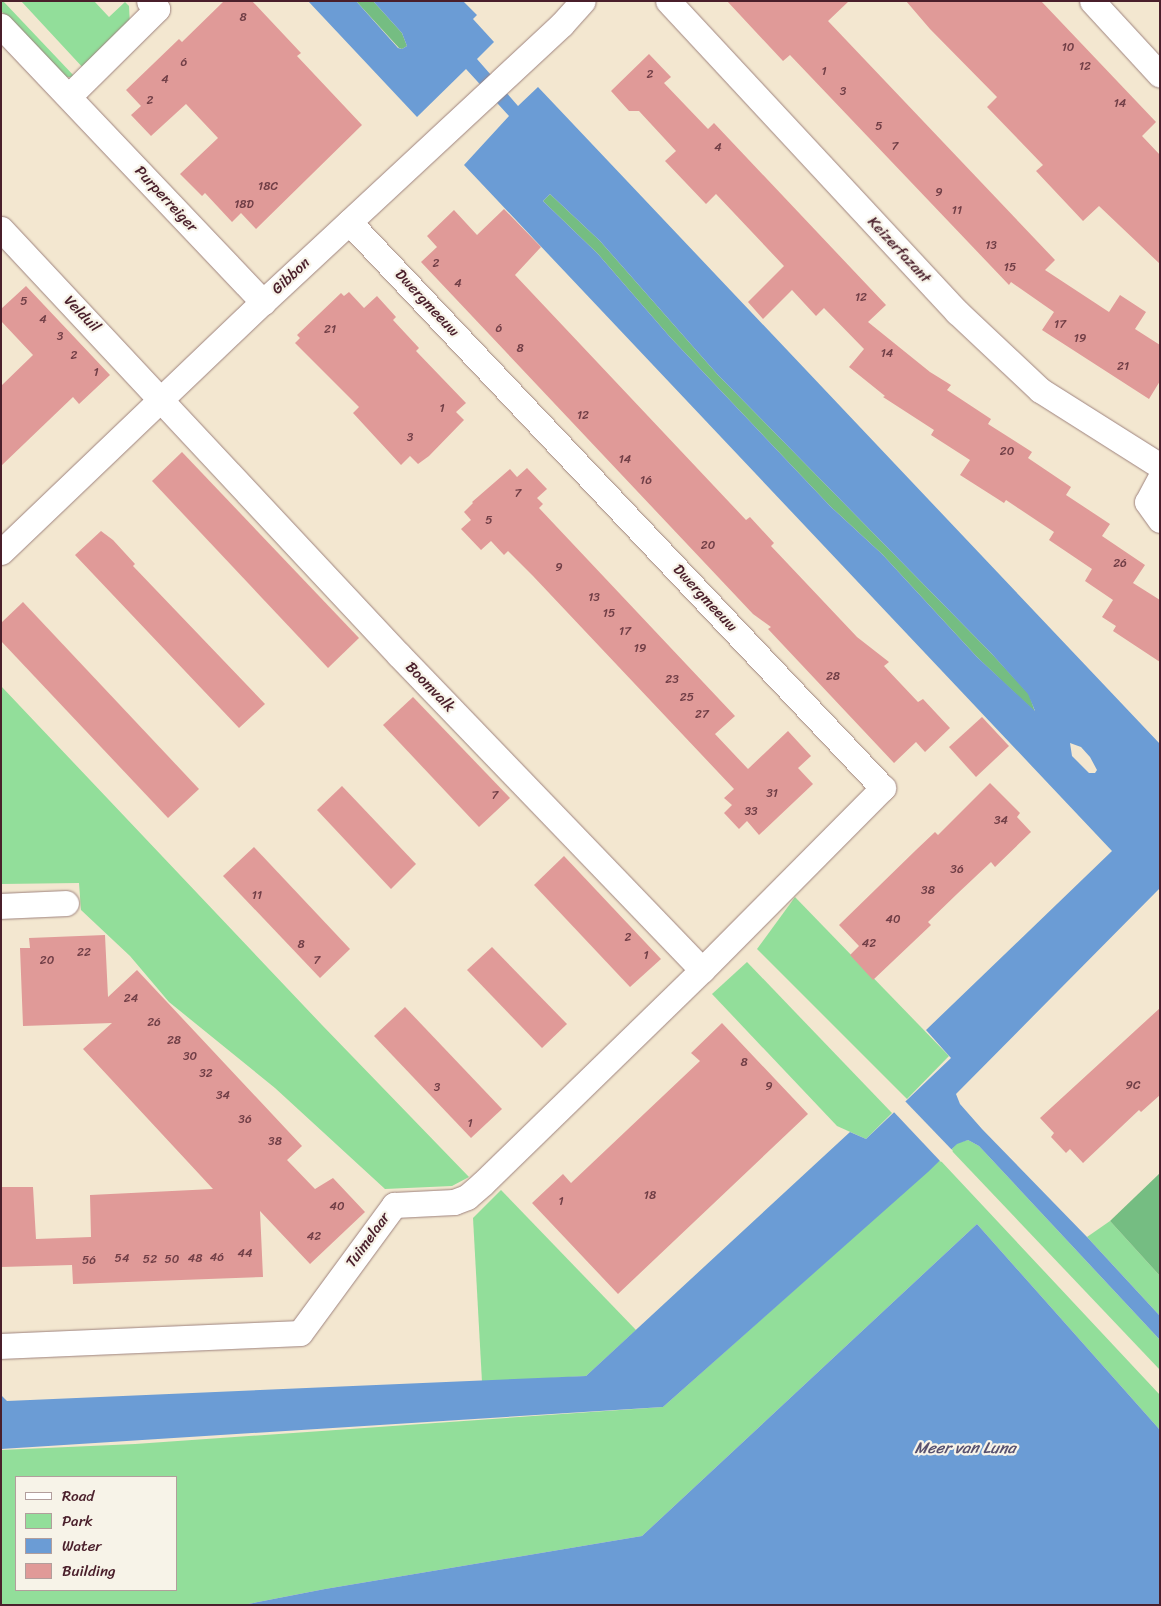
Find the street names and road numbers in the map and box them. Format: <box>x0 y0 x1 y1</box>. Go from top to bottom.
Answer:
street label: Purperreiger <box>131 162 201 236</box>
street label: Keizerfazant <box>864 213 934 287</box>
street label: Gibbon <box>268 254 314 298</box>
street label: Dwergmeeuw <box>391 266 463 340</box>
street label: Velduil <box>60 292 104 336</box>
street label: Dwergmeeuw <box>669 561 741 635</box>
street label: Boomvalk <box>402 658 458 716</box>
street label: Tuimelaar <box>342 1209 394 1271</box>

